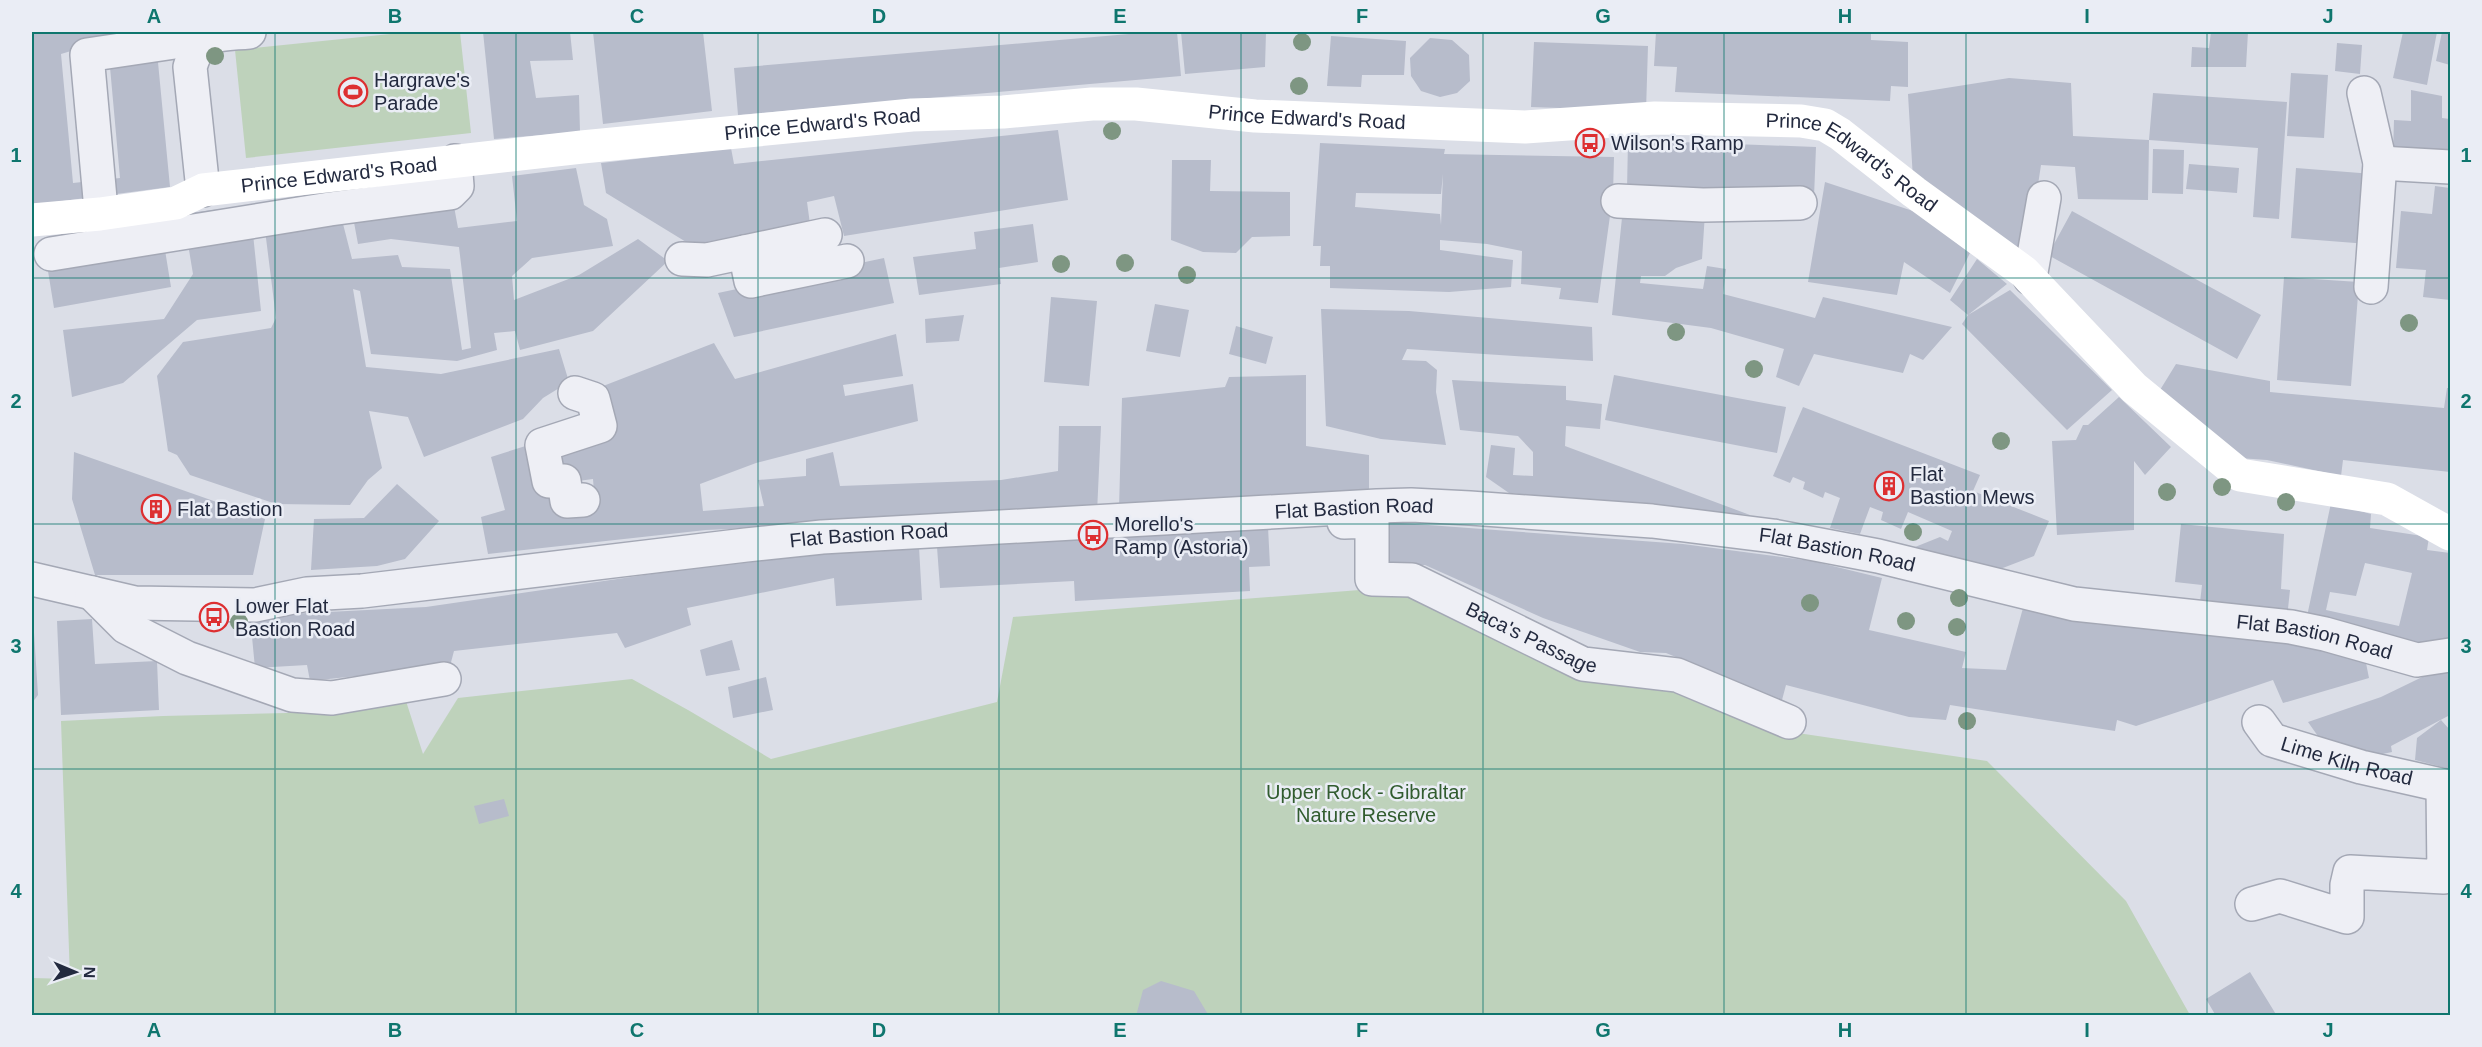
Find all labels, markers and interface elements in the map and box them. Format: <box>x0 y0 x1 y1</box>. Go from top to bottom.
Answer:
text: A <box>147 5 161 27</box>
text: B <box>388 5 402 27</box>
text: C <box>630 5 644 27</box>
text: D <box>872 5 886 27</box>
text: E <box>1113 5 1127 27</box>
text: F <box>1356 5 1368 27</box>
text: G <box>1595 5 1611 27</box>
text: H <box>1838 5 1852 27</box>
text: I <box>2084 5 2090 27</box>
text: J <box>2322 5 2334 27</box>
place label: Hargrave's Parade <box>374 69 470 114</box>
sports icon: Hargrave's Parade <box>337 76 369 108</box>
street label: Prince Edward's Road <box>1207 100 1406 133</box>
street label: Prince Edward's Road <box>723 104 921 144</box>
street label: Prince Edward's Road <box>1766 109 1942 216</box>
bus stop icon: Wilson's Ramp <box>1574 127 1606 159</box>
place label: Wilson's Ramp <box>1611 132 1744 154</box>
text: 1 <box>10 144 22 166</box>
text: 1 <box>2460 144 2472 166</box>
street label: Prince Edward's Road <box>240 153 438 197</box>
text: 2 <box>10 390 22 412</box>
text: 2 <box>2460 390 2472 412</box>
place label: Flat Bastion Mews <box>1910 463 2035 508</box>
building icon: Flat Bastion Mews <box>1873 470 1905 502</box>
building icon: Flat Bastion <box>140 493 172 525</box>
street label: Flat Bastion Road <box>1274 494 1434 523</box>
place label: Flat Bastion <box>177 498 283 520</box>
place label: Morello's Ramp (Astoria) <box>1114 513 1248 558</box>
street label: Flat Bastion Road <box>788 519 949 551</box>
bus stop icon: Morello's Ramp (Astoria) <box>1077 519 1109 551</box>
street label: Flat Bastion Road <box>1758 523 1918 576</box>
place label: Lower Flat Bastion Road <box>235 595 355 640</box>
street label: Baca's Passage <box>1462 597 1598 677</box>
bus stop icon: Lower Flat Bastion Road <box>198 601 230 633</box>
street label: Flat Bastion Road <box>2235 610 2395 663</box>
text: 3 <box>10 635 22 657</box>
text: 3 <box>2460 635 2472 657</box>
street label: Lime Kiln Road <box>2278 732 2415 789</box>
park label: Upper Rock - Gibraltar Nature Reserve <box>1266 781 1466 826</box>
text: 4 <box>10 880 22 902</box>
text: 4 <box>2460 880 2472 902</box>
north arrow <box>45 942 105 1002</box>
text: N <box>81 966 98 979</box>
text: A <box>147 1019 161 1041</box>
text: B <box>388 1019 402 1041</box>
text: C <box>630 1019 644 1041</box>
text: D <box>872 1019 886 1041</box>
text: E <box>1113 1019 1127 1041</box>
text: F <box>1356 1019 1368 1041</box>
text: G <box>1595 1019 1611 1041</box>
text: H <box>1838 1019 1852 1041</box>
text: I <box>2084 1019 2090 1041</box>
text: J <box>2322 1019 2334 1041</box>

